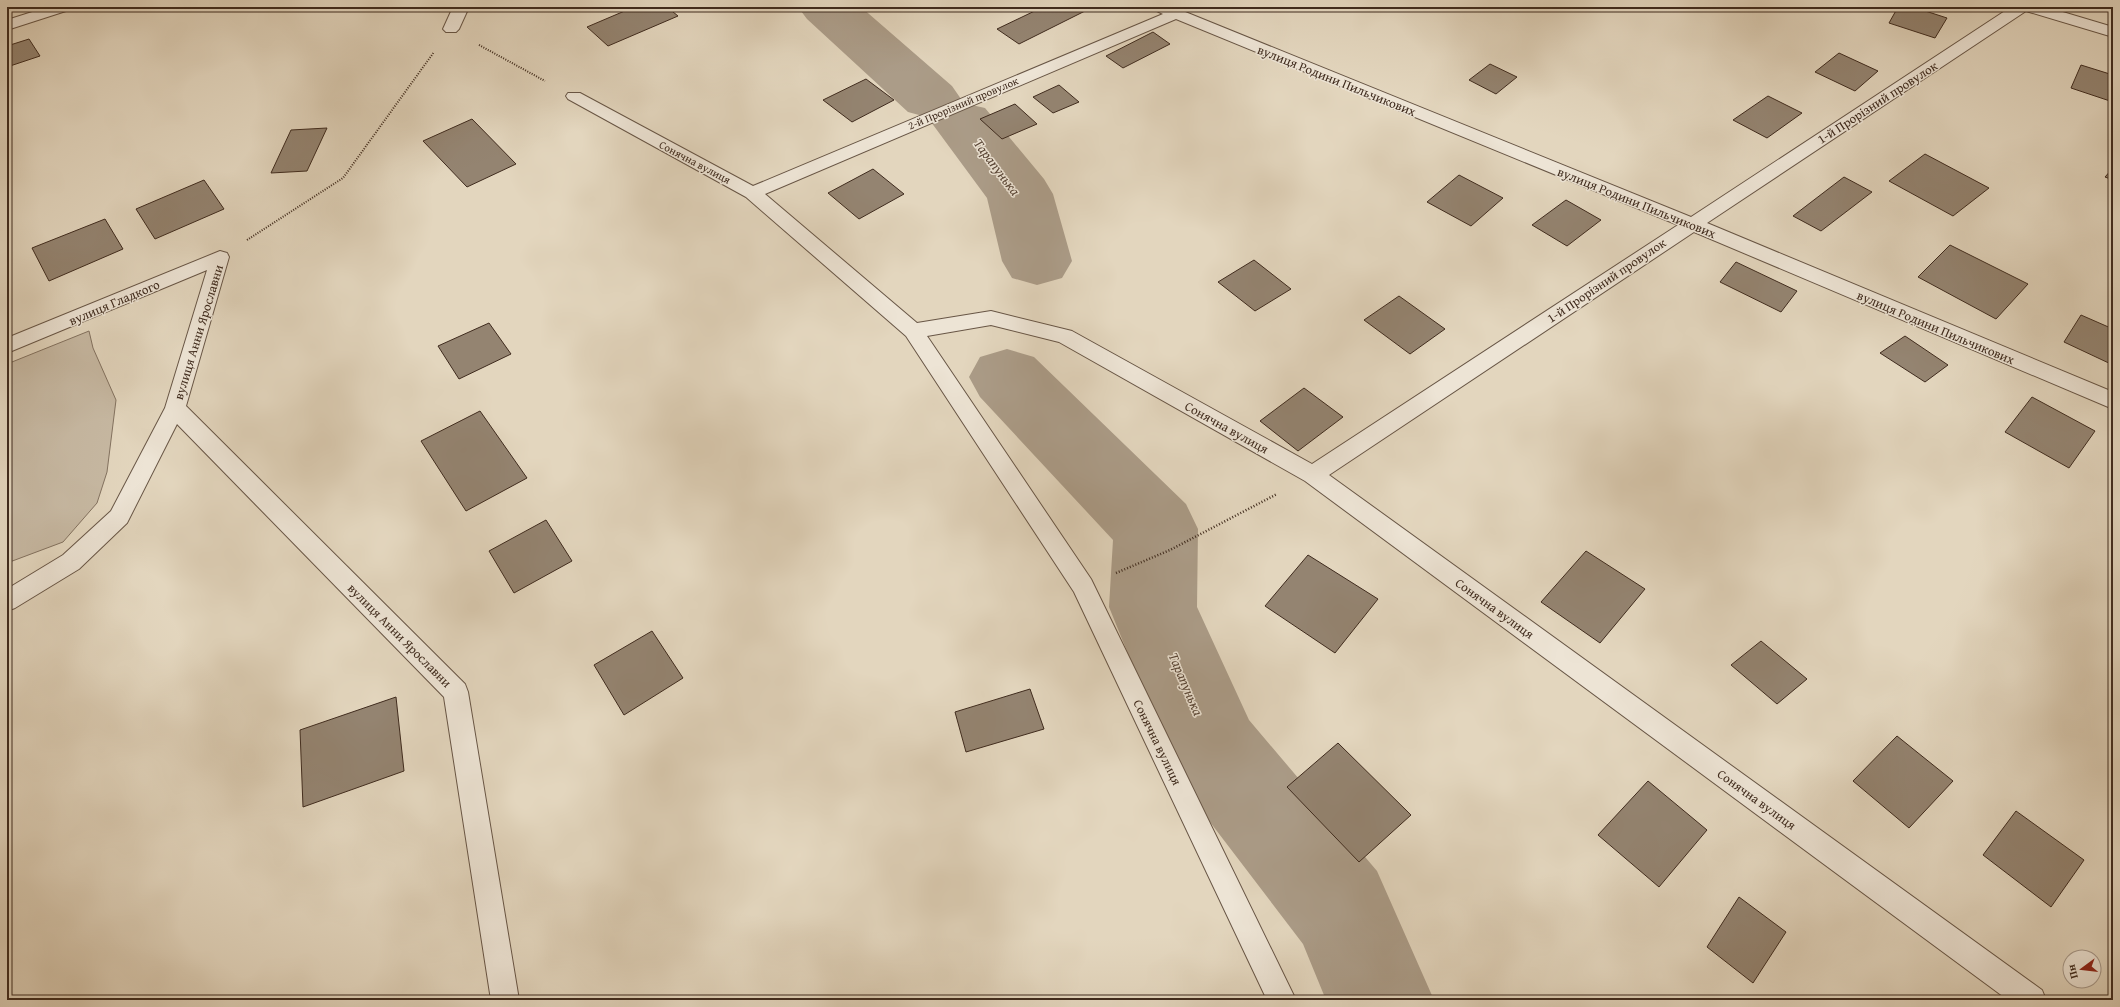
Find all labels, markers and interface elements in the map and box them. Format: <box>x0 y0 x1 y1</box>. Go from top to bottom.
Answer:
street label: вулиця Родини Пильчикових <box>1255 40 1419 121</box>
street label: 1-й Прорізний провулок <box>1813 56 1941 149</box>
street label: 2-й Прорізний провулок <box>905 72 1021 134</box>
water label: Тарапунька <box>969 134 1025 200</box>
street label: Сонячна вулиця <box>656 136 734 188</box>
street label: вулиця Родини Пильчикових <box>1555 162 1719 243</box>
street label: 1-й Прорізний провулок <box>1543 233 1670 327</box>
street label: вулиця Анни Ярославни <box>169 262 228 402</box>
street label: вулиця Гладкого <box>66 275 163 330</box>
street label: вулиця Родини Пильчикових <box>1854 286 2018 369</box>
street label: Сонячна вулиця <box>1181 397 1272 459</box>
street label: Сонячна вулиця <box>1451 573 1538 644</box>
street label: вулиця Анни Ярославни <box>343 579 456 692</box>
water label: Тарапунька <box>1164 649 1208 719</box>
street label: Сонячна вулиця <box>1129 696 1187 789</box>
street label: Сонячна вулиця <box>1713 764 1800 835</box>
north arrow <box>2062 949 2102 989</box>
text: Пн <box>2063 962 2082 980</box>

